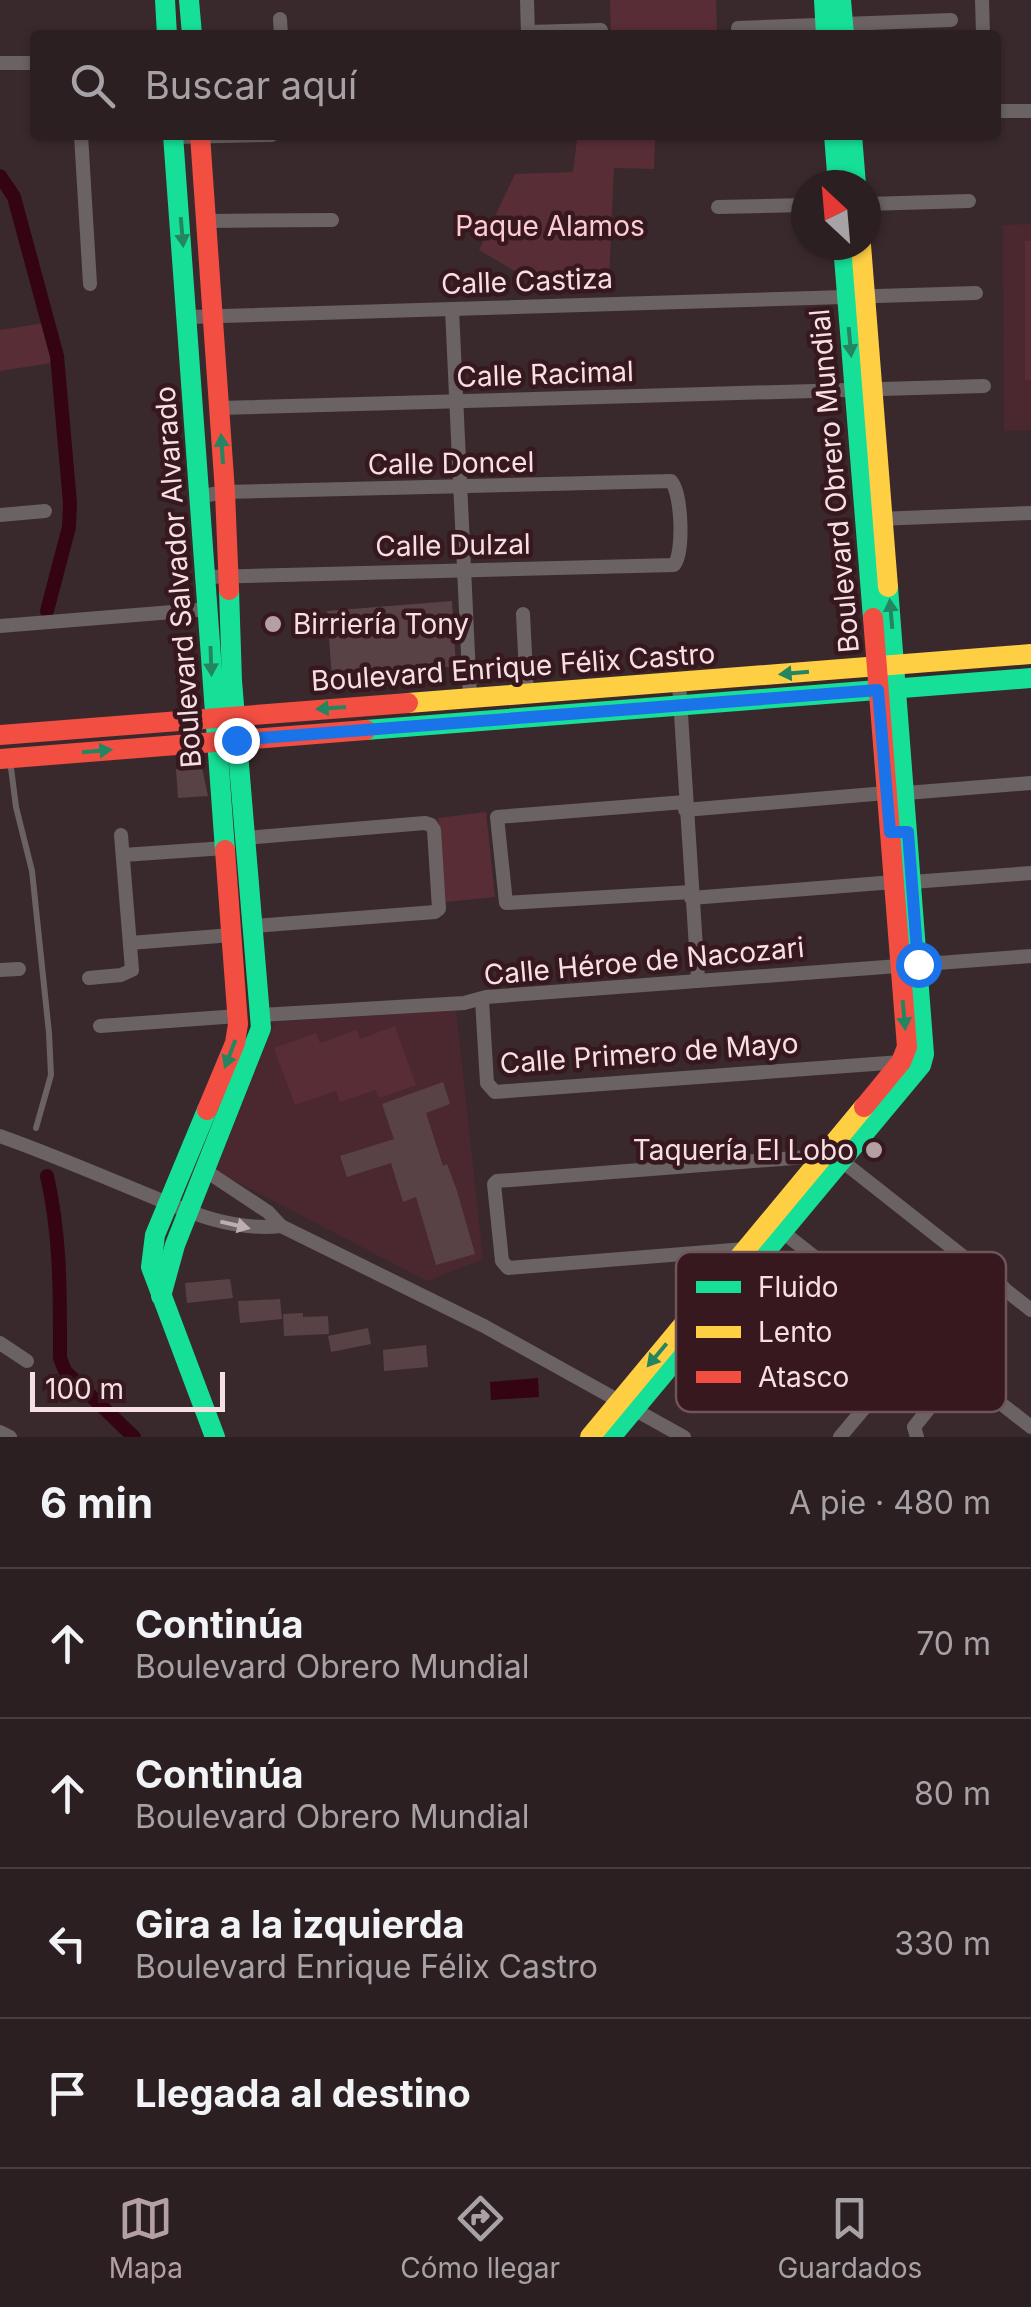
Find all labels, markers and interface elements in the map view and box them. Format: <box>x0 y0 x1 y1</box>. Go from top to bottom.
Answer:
search box <box>30 30 1001 140</box>
icon: search <box>65 58 120 113</box>
text: Buscar aquí <box>145 62 357 108</box>
north arrow <box>791 170 881 260</box>
park label: Paque Alamos <box>455 209 645 243</box>
one-way arrow <box>174 217 190 249</box>
street label: Calle Castiza <box>440 261 614 301</box>
street label: Boulevard Obrero Mundial <box>802 308 866 654</box>
one-way arrow <box>843 327 859 359</box>
street label: Calle Racimal <box>456 354 634 394</box>
street label: Boulevard Salvador Alvarado <box>148 385 208 769</box>
one-way arrow <box>214 432 230 464</box>
street label: Calle Doncel <box>367 445 535 481</box>
street label: Calle Dulzal <box>375 527 531 563</box>
one-way arrow <box>883 597 899 629</box>
place label: Birriería Tony <box>293 607 469 641</box>
marker: Birriería Tony <box>262 613 284 635</box>
street label: Boulevard Enrique Félix Castro <box>310 636 716 698</box>
one-way arrow <box>204 646 220 678</box>
one-way arrow <box>778 665 810 681</box>
one-way arrow <box>314 700 346 716</box>
route end <box>214 718 260 764</box>
one-way arrow <box>82 743 114 759</box>
street label: Calle Héroe de Nacozari <box>482 930 806 992</box>
route start <box>896 942 942 988</box>
one-way arrow <box>897 1000 913 1031</box>
street label: Calle Primero de Mayo <box>499 1026 799 1080</box>
one-way arrow <box>222 1039 237 1069</box>
place label: Taquería El Lobo <box>633 1133 854 1167</box>
marker: Taquería El Lobo <box>863 1139 885 1161</box>
one-way arrow <box>220 1218 251 1233</box>
legend <box>676 1252 1006 1412</box>
text: Fluido <box>758 1270 839 1304</box>
text: Lento <box>758 1315 832 1349</box>
one-way arrow <box>647 1343 668 1368</box>
text: Atasco <box>758 1360 849 1394</box>
scale bar <box>30 1367 225 1412</box>
text: 100 m <box>45 1372 124 1406</box>
text: 6 min <box>40 1477 153 1528</box>
text: A pie · 480 m <box>789 1483 991 1522</box>
text: Continúa <box>135 1601 304 1647</box>
icon: ahead <box>40 1616 95 1671</box>
text: 70 m <box>916 1624 991 1663</box>
text: Boulevard Obrero Mundial <box>135 1647 529 1686</box>
text: Continúa <box>135 1751 304 1797</box>
icon: ahead <box>40 1766 95 1821</box>
text: 80 m <box>914 1774 991 1813</box>
text: Boulevard Obrero Mundial <box>135 1797 529 1836</box>
text: Gira a la izquierda <box>135 1901 465 1947</box>
icon: left <box>40 1916 95 1971</box>
text: 330 m <box>894 1924 991 1963</box>
text: Boulevard Enrique Félix Castro <box>135 1947 598 1986</box>
icon: arrive <box>40 2066 95 2121</box>
text: Llegada al destino <box>135 2070 471 2116</box>
tab: Mapa <box>109 2191 183 2285</box>
tab: Cómo llegar <box>400 2191 560 2285</box>
tab: Guardados <box>777 2191 922 2285</box>

